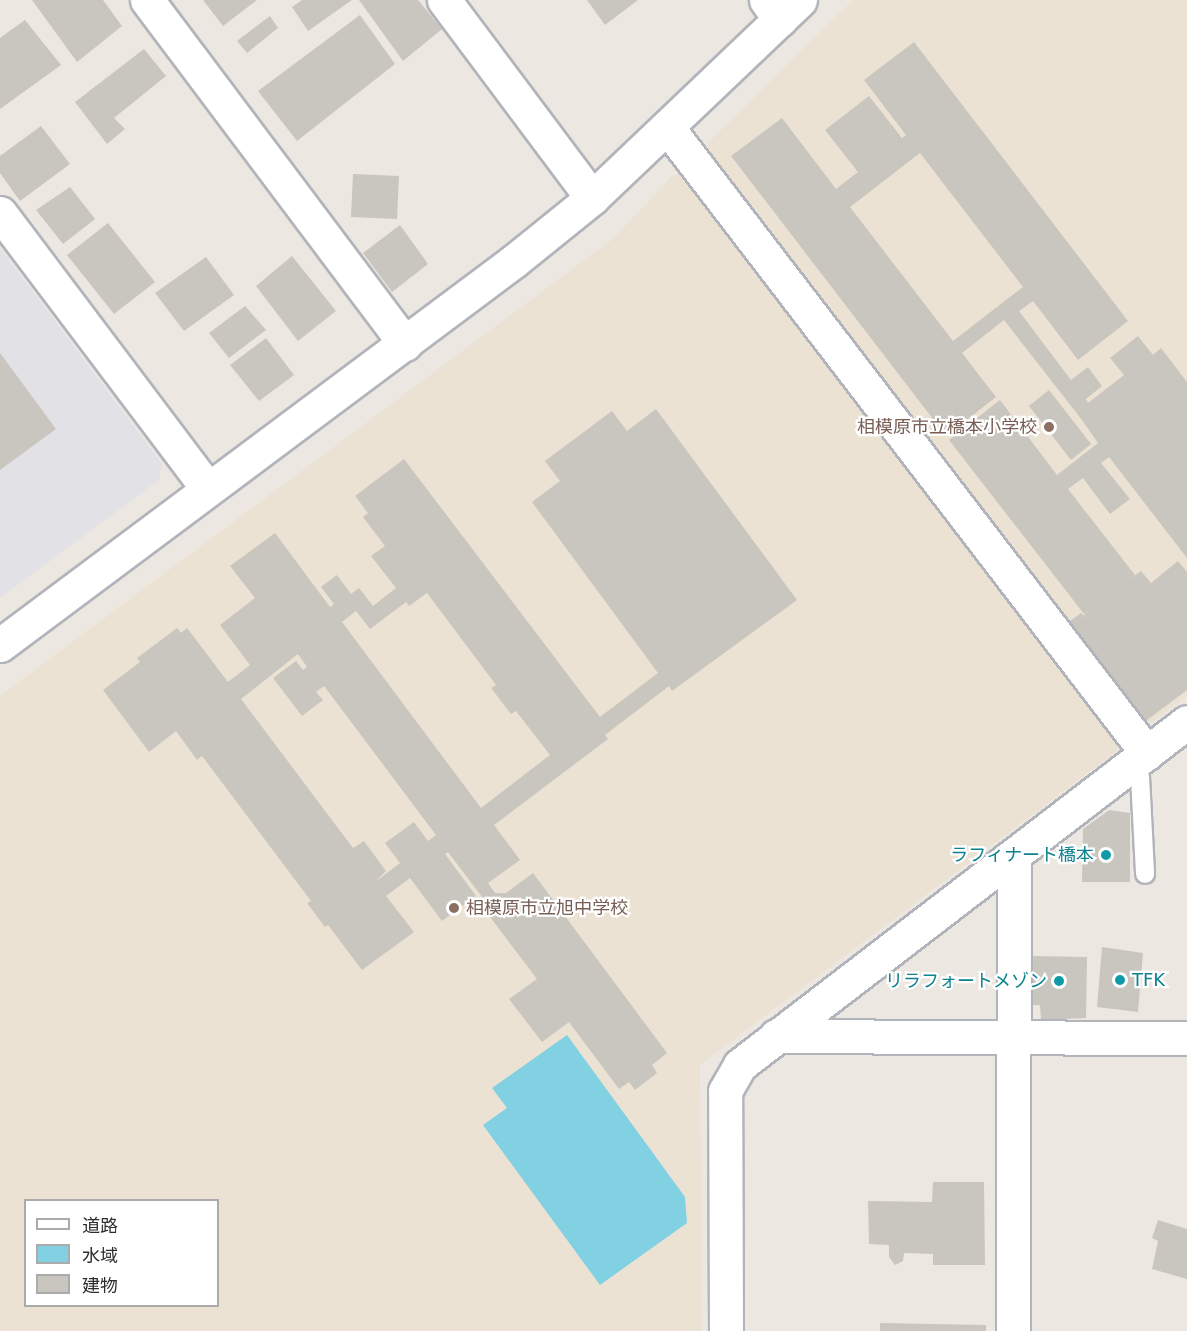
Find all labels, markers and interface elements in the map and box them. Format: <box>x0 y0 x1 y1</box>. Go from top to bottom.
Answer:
place label: 相模原市立橋本小学校 <box>857 416 1037 438</box>
marker: 相模原市立橋本小学校 <box>1042 420 1056 434</box>
place label: ラフィナート橋本 <box>950 844 1094 866</box>
marker: ラフィナート橋本 <box>1099 848 1113 862</box>
place label: 相模原市立旭中学校 <box>466 897 628 919</box>
marker: 相模原市立旭中学校 <box>447 901 461 915</box>
place label: TFK <box>1132 969 1165 991</box>
place label: リラフォートメゾン <box>885 970 1047 992</box>
marker: TFK <box>1113 973 1127 987</box>
marker: リラフォートメゾン <box>1052 974 1066 988</box>
legend <box>24 1199 219 1307</box>
text: 道路 <box>82 1215 118 1236</box>
text: 水域 <box>82 1245 118 1266</box>
text: 建物 <box>82 1275 118 1296</box>

